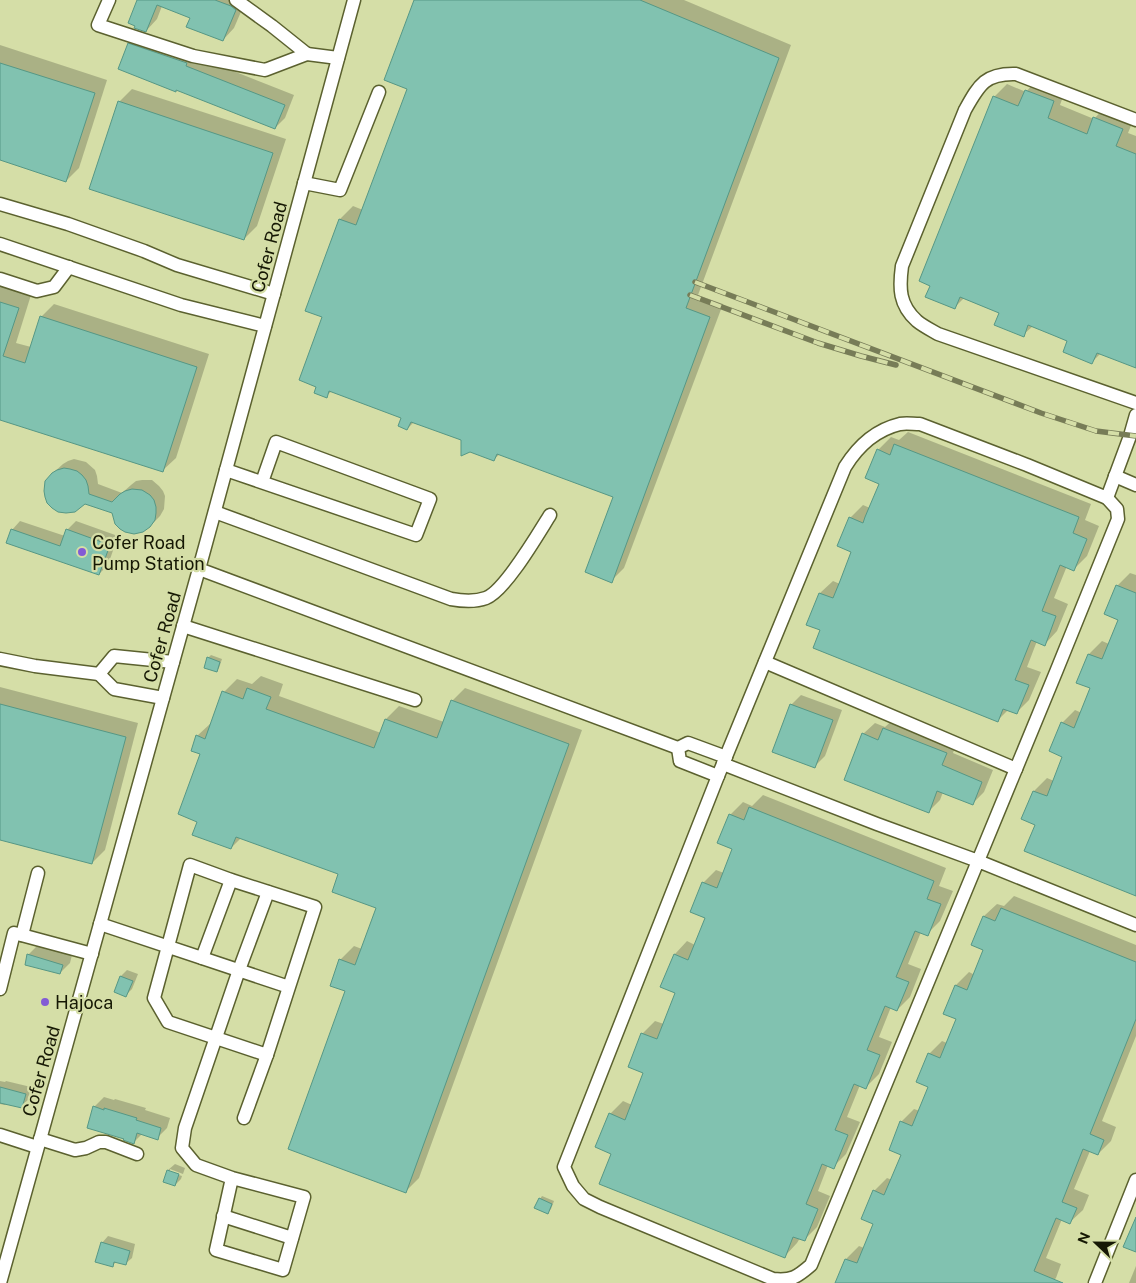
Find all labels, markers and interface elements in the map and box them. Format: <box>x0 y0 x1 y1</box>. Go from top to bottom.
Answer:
street label: Cofer Road <box>247 199 291 295</box>
place label: Cofer Road Pump Station <box>92 532 205 574</box>
marker: Cofer Road Pump Station <box>76 546 88 558</box>
street label: Cofer Road <box>139 589 185 685</box>
place label: Hajoca <box>55 992 113 1013</box>
marker: Hajoca <box>39 996 51 1008</box>
street label: Cofer Road <box>18 1023 64 1119</box>
north arrow <box>1071 1218 1121 1268</box>
text: N <box>1074 1230 1093 1246</box>

